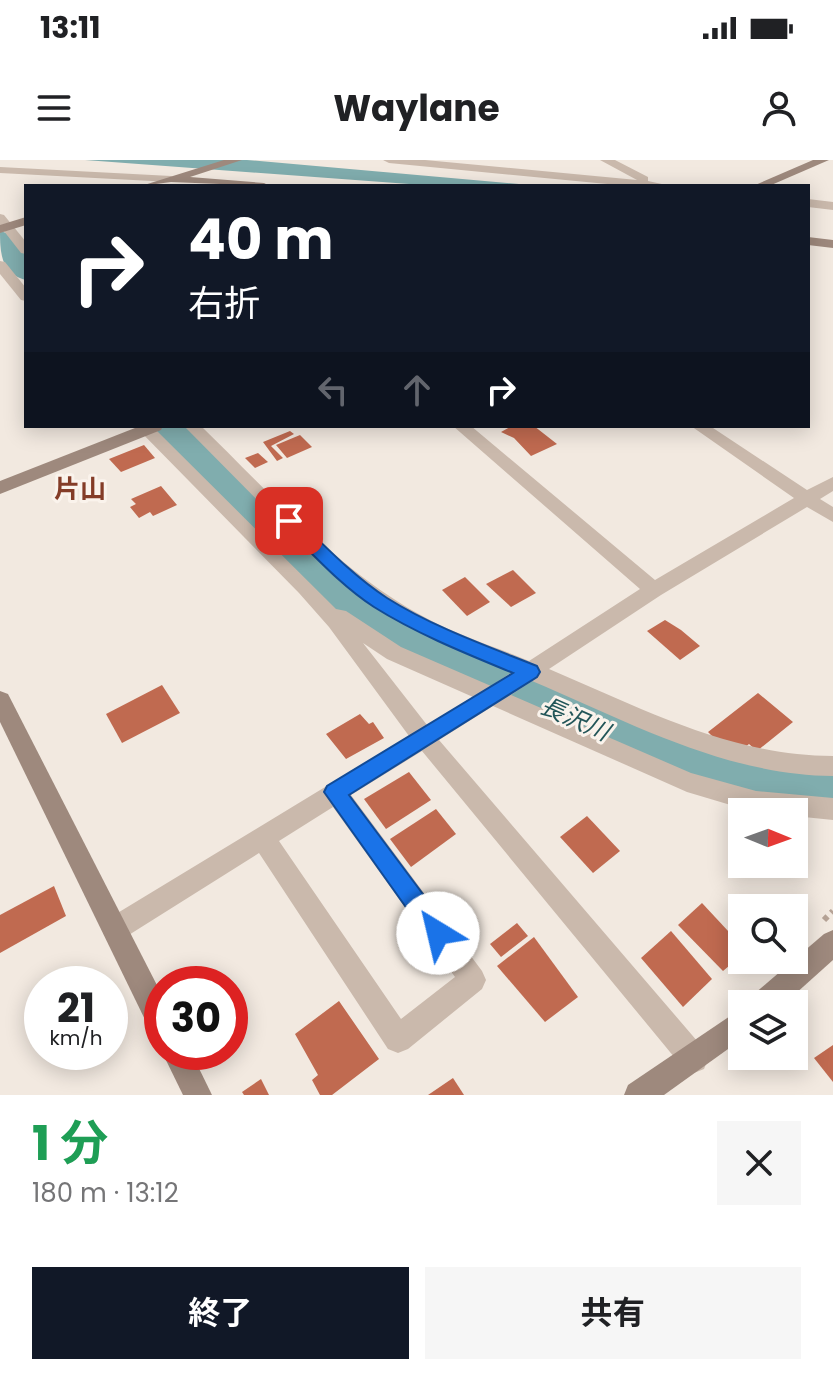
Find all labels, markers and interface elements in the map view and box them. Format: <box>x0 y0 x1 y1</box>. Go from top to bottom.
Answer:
text: 13:11 <box>40 6 101 49</box>
text: Waylane <box>333 83 500 134</box>
icon: menu <box>32 86 76 130</box>
icon: person <box>757 86 801 130</box>
text: 40 m <box>188 200 334 279</box>
icon: right <box>56 216 160 320</box>
text: 右折 <box>188 278 260 329</box>
icon: left <box>311 368 355 412</box>
icon: ahead <box>395 368 439 412</box>
icon: right <box>479 368 523 412</box>
district label: 片山 <box>54 471 106 507</box>
pin <box>255 487 323 555</box>
icon: arrive <box>267 499 311 543</box>
water label: 長沢川 <box>536 689 618 749</box>
north arrow <box>728 798 808 878</box>
map controls <box>728 798 808 1070</box>
position arrow <box>396 891 480 975</box>
button: search <box>728 894 808 974</box>
speed limit sign: 30 <box>144 966 248 1070</box>
text: 21 <box>57 980 95 1036</box>
button: layers <box>728 990 808 1070</box>
text: km/h <box>49 1024 103 1052</box>
text: 1 分 <box>32 1110 108 1177</box>
button: close <box>717 1121 801 1205</box>
text: 180 m · 13:12 <box>32 1175 179 1211</box>
button: 終了 <box>32 1267 409 1359</box>
button: 共有 <box>425 1267 801 1359</box>

